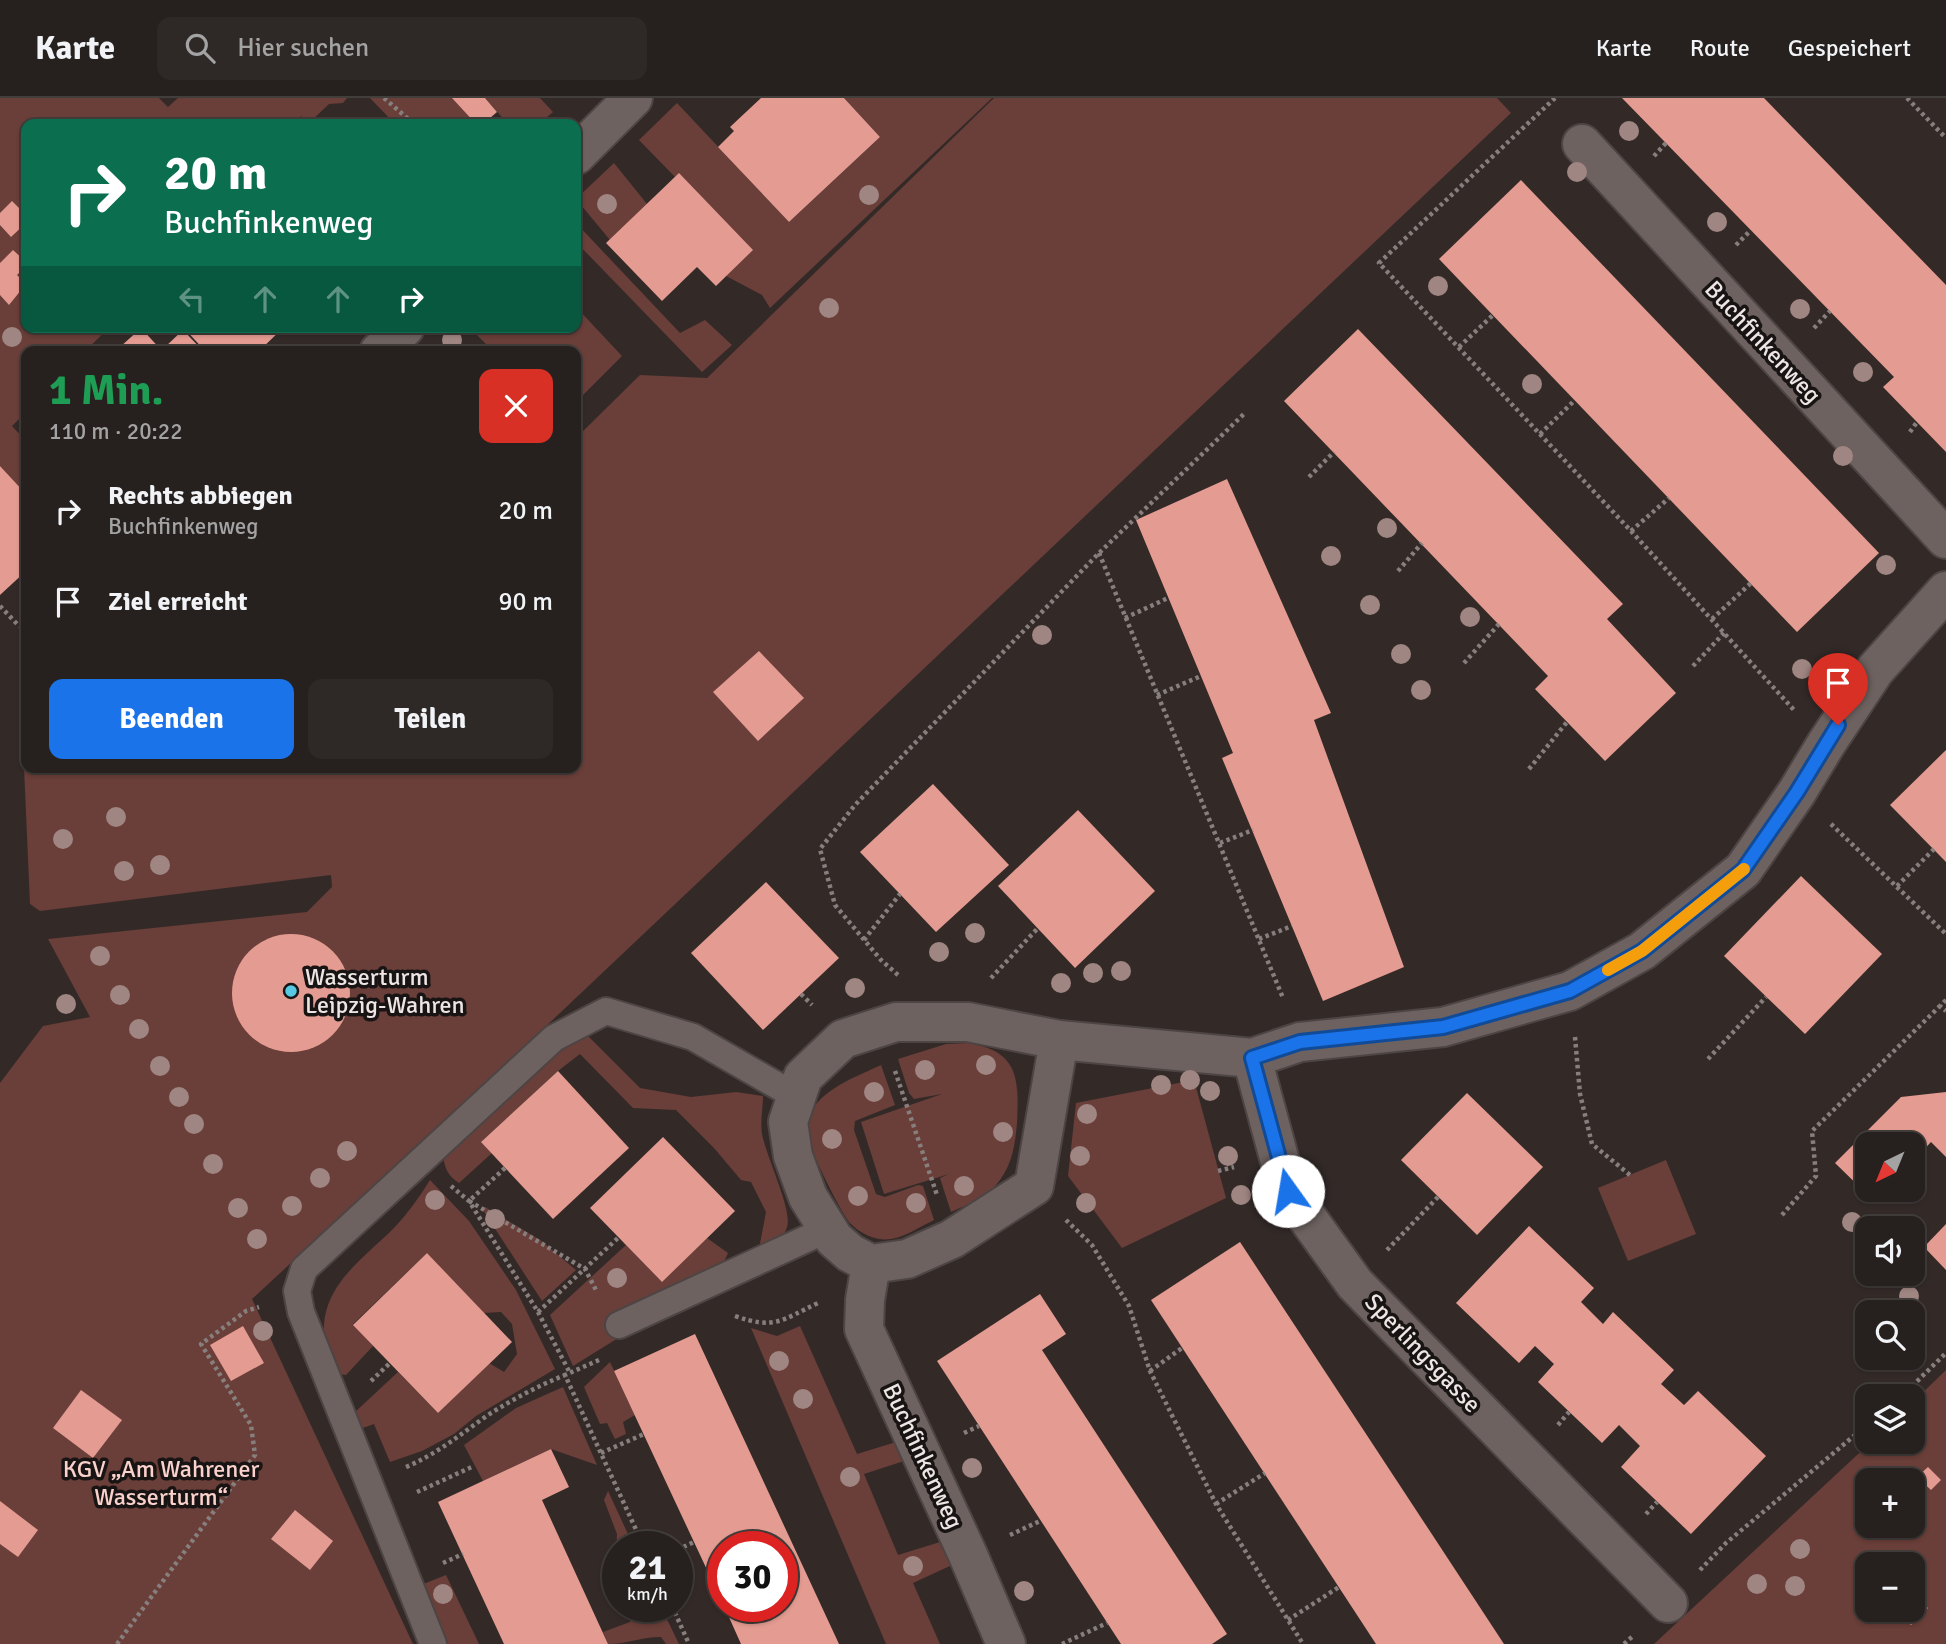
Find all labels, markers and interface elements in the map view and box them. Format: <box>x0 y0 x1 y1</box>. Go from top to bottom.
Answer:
search box <box>157 17 647 80</box>
text: Karte <box>35 28 115 69</box>
icon: search <box>181 29 219 67</box>
text: Hier suchen <box>237 32 369 64</box>
text: Karte <box>1596 33 1652 63</box>
text: Route <box>1690 33 1750 63</box>
text: Gespeichert <box>1788 33 1911 63</box>
text: 20 m <box>164 143 267 203</box>
icon: right <box>49 147 140 238</box>
text: Buchfinkenweg <box>164 203 373 242</box>
street label: Buchfinkenweg <box>1698 274 1828 410</box>
icon: left <box>173 280 211 318</box>
icon: ahead <box>246 280 284 318</box>
icon: ahead <box>319 280 357 318</box>
icon: right <box>392 280 430 318</box>
text: 1 Min. <box>49 365 163 416</box>
button: close <box>479 369 553 443</box>
text: 110 m · 20:22 <box>49 417 183 446</box>
text: Rechts abbiegen <box>108 480 293 512</box>
icon: right <box>49 492 87 530</box>
text: 20 m <box>498 495 553 527</box>
text: Buchfinkenweg <box>108 512 258 541</box>
icon: arrive <box>49 583 87 621</box>
text: Ziel erreicht <box>108 586 248 618</box>
text: 90 m <box>498 586 553 618</box>
pin <box>1808 653 1868 725</box>
icon: arrive <box>1819 664 1857 702</box>
button: Beenden <box>49 679 294 759</box>
button: Teilen <box>308 679 553 759</box>
place label: Wasserturm Leipzig-Wahren <box>305 962 465 1020</box>
marker: Wasserturm Leipzig-Wahren <box>283 983 299 999</box>
north arrow <box>1855 1132 1925 1202</box>
map controls <box>1855 1132 1925 1622</box>
position arrow <box>1251 1154 1325 1228</box>
button: sound <box>1855 1216 1925 1286</box>
street label: Sperlingsgasse <box>1359 1287 1487 1419</box>
button: search <box>1855 1300 1925 1370</box>
street label: Buchfinkenweg <box>876 1379 970 1533</box>
button: layers <box>1855 1384 1925 1454</box>
park label: KGV „Am Wahrener Wasserturm“ <box>63 1454 259 1512</box>
button: + <box>1855 1468 1925 1538</box>
speed limit sign: 30 <box>707 1531 798 1622</box>
text: 21 <box>629 1546 666 1589</box>
button: − <box>1855 1552 1925 1622</box>
text: km/h <box>627 1583 668 1605</box>

